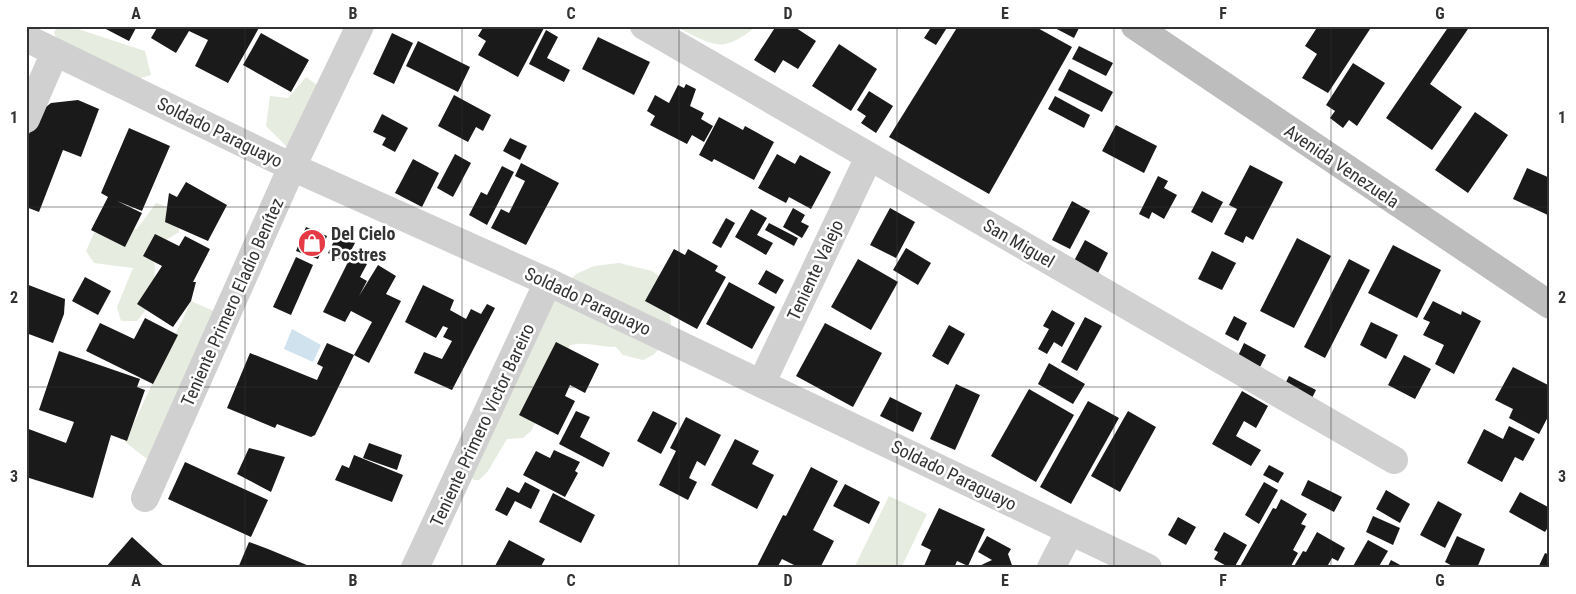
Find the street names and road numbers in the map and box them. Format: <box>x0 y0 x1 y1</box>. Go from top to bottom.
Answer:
street label: Soldado Paraguayo <box>154 93 286 171</box>
street label: Avenida Venezuela <box>1281 120 1403 212</box>
street label: Teniente Primero Eladio Benítez <box>177 195 288 409</box>
street label: San Miguel <box>980 214 1058 272</box>
street label: Teniente Valejo <box>782 216 848 324</box>
street label: Soldado Paraguayo <box>522 263 654 339</box>
street label: Teniente Primero Victor Bareiro <box>426 320 538 530</box>
street label: Soldado Paraguayo <box>888 436 1020 514</box>

